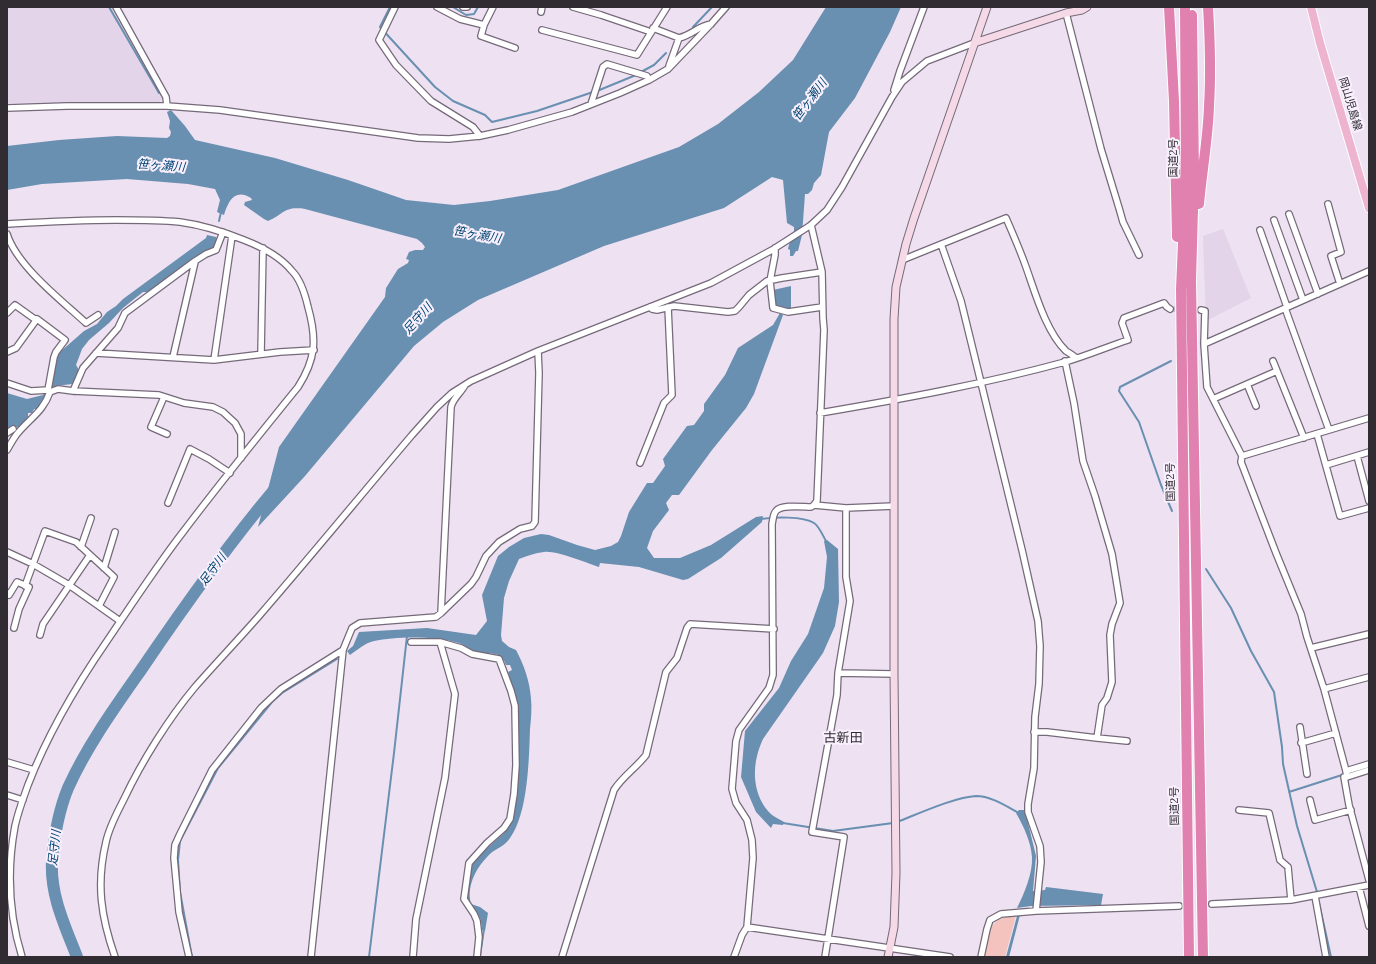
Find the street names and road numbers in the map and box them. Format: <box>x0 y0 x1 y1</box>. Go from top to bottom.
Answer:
street label: 岡山児島線 <box>1336 76 1364 132</box>
street label: 国道2号 <box>1167 139 1181 177</box>
street label: 国道2号 <box>1164 462 1178 502</box>
street label: 国道2号 <box>1168 786 1182 826</box>

